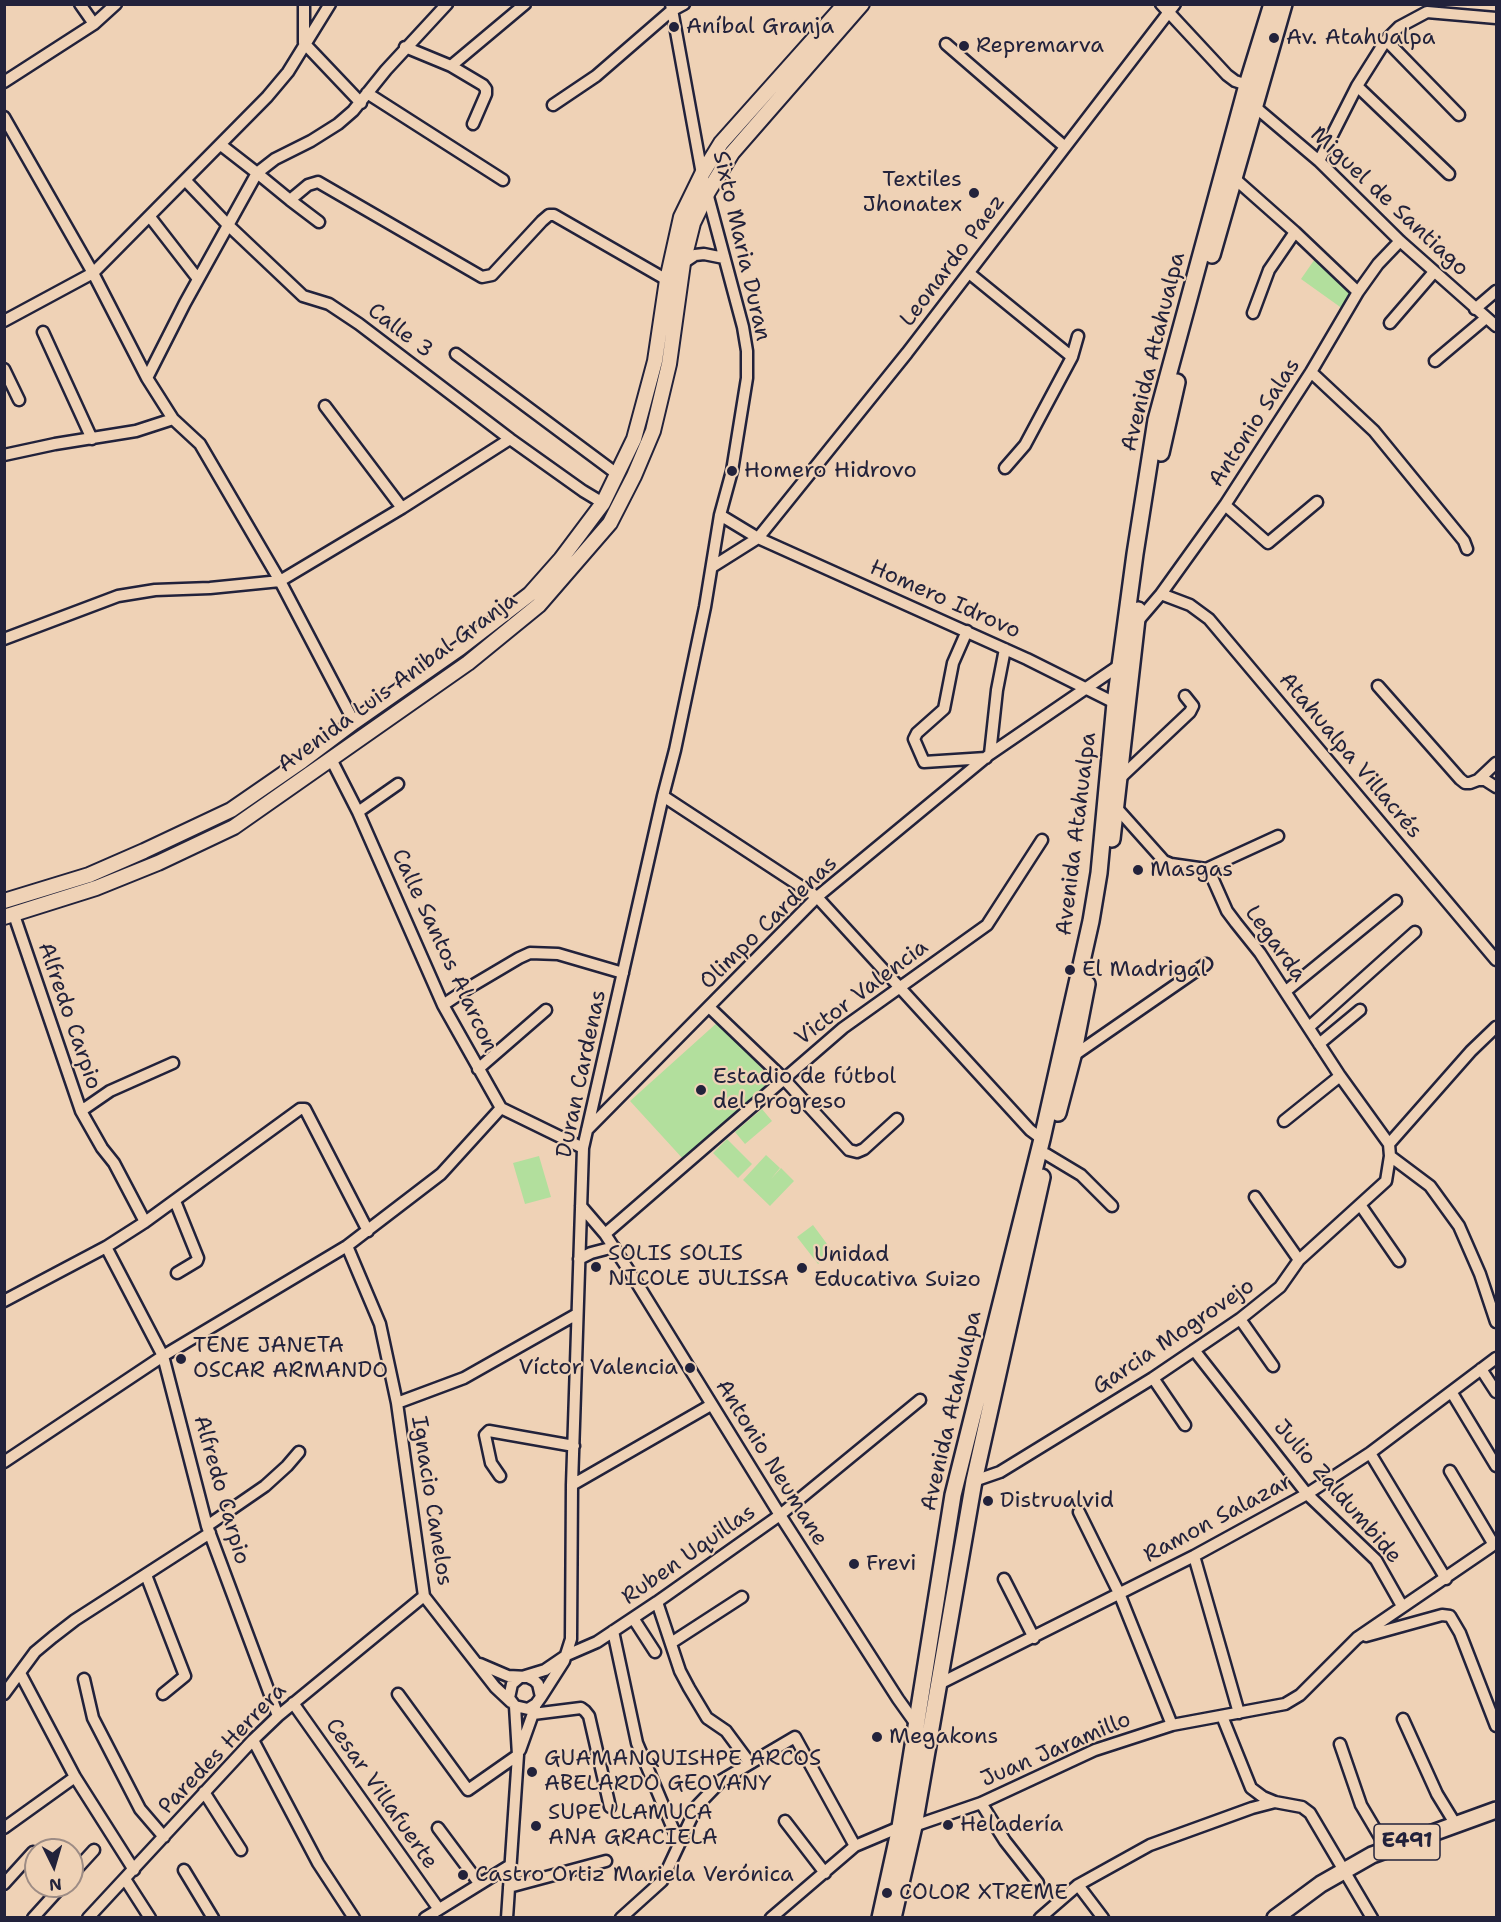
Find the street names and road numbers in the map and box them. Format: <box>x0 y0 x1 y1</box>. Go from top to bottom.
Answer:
street label: Miguel de Santiago <box>1304 122 1474 282</box>
street label: Sixto Maria Duran <box>706 148 776 344</box>
street label: Leonardo Paez <box>895 190 1011 332</box>
street label: Avenida Atahualpa <box>1116 250 1192 454</box>
street label: Calle 3 <box>362 298 438 364</box>
street label: Antonio Salas <box>1204 354 1306 492</box>
street label: Homero Idrovo <box>866 555 1024 645</box>
street label: Avenida Luis Anibal Granja <box>273 587 523 779</box>
street label: Atahualpa Villacrés <box>1273 668 1427 844</box>
street label: Avenida Atahualpa <box>1051 731 1103 937</box>
street label: Calle Santos Alarcon <box>385 845 503 1057</box>
street label: Olimpo Cardenas <box>695 851 843 995</box>
street label: Legarda <box>1239 901 1311 987</box>
street label: Victor Valencia <box>790 934 934 1052</box>
street label: Alfredo Carpio <box>31 939 107 1093</box>
street label: Duran Cardenas <box>551 988 613 1160</box>
street label: Garcia Mogrovejo <box>1088 1273 1260 1401</box>
street label: Avenida Atahualpa <box>916 1308 988 1514</box>
street label: Antonio Neumane <box>709 1375 833 1551</box>
street label: Alfredo Carpio <box>187 1412 255 1568</box>
street label: Ignacio Canelos <box>405 1414 457 1588</box>
street label: Julio Zaldumbide <box>1267 1415 1407 1569</box>
street label: Ramon Salazar <box>1140 1469 1296 1569</box>
street label: Ruben Uquillas <box>617 1499 761 1611</box>
street label: Paredes Herrera <box>154 1678 292 1820</box>
street label: Juan Jaramillo <box>977 1707 1135 1793</box>
street label: Cesar Villafuerte <box>319 1714 443 1874</box>
road number: E491 <box>1374 1824 1440 1860</box>

